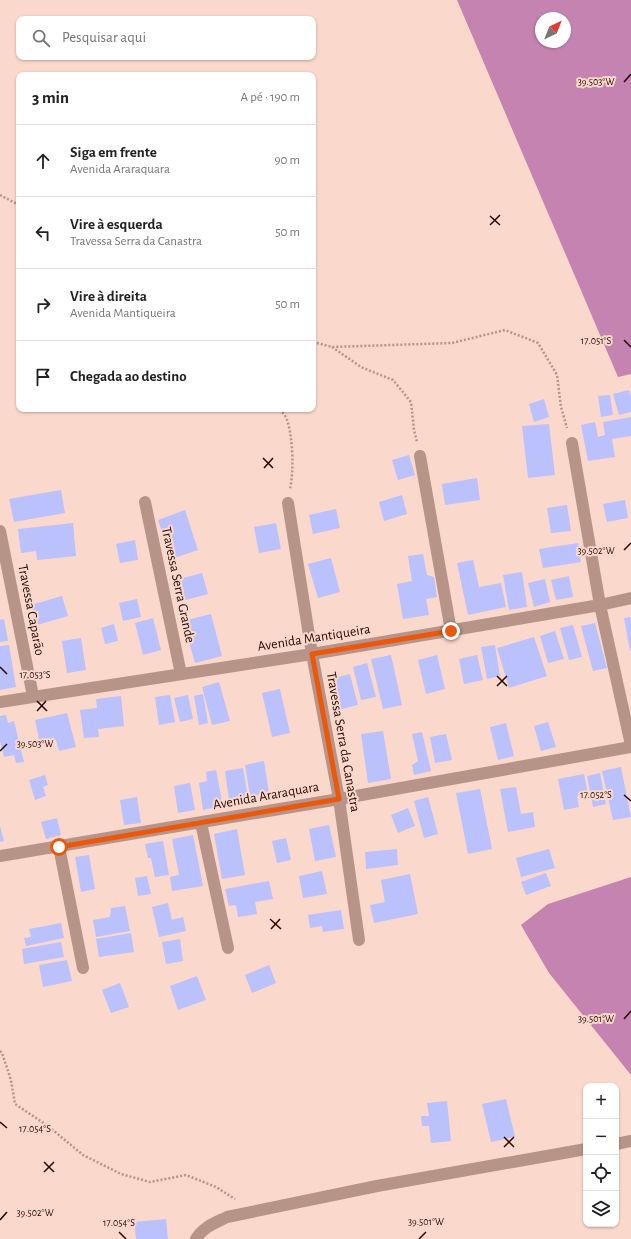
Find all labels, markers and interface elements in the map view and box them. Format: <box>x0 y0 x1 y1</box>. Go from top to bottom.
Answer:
north arrow <box>535 12 571 48</box>
search box <box>16 16 316 60</box>
icon: search <box>30 27 52 49</box>
text: Pesquisar aqui <box>62 30 146 45</box>
text: 39.503°W <box>578 77 614 87</box>
text: 3 min <box>32 89 69 106</box>
text: A pé · 190 m <box>240 91 300 104</box>
text: Siga em frente <box>70 145 157 160</box>
icon: ahead <box>32 150 54 172</box>
text: 90 m <box>274 154 300 167</box>
text: Avenida Araraquara <box>70 163 170 176</box>
text: Vire à esquerda <box>70 217 163 232</box>
icon: left <box>32 222 54 244</box>
text: 50 m <box>275 226 300 239</box>
text: Travessa Serra da Canastra <box>70 235 202 248</box>
text: Vire à direita <box>70 289 147 304</box>
icon: right <box>32 294 54 316</box>
text: 50 m <box>275 298 300 311</box>
text: Avenida Mantiqueira <box>70 307 176 320</box>
text: 17.051°S <box>581 336 612 346</box>
icon: arrive <box>32 366 54 388</box>
text: Chegada ao destino <box>70 369 187 384</box>
street label: Travessa Serra Grande <box>159 526 197 644</box>
text: 39.502°W <box>577 546 615 556</box>
street label: Travessa Caparão <box>15 563 47 657</box>
street label: Avenida Mantiqueira <box>257 622 372 654</box>
route end <box>442 622 460 640</box>
text: 17.053°S <box>19 670 51 680</box>
street label: Travessa Serra da Canastra <box>324 671 362 814</box>
text: 39.503°W <box>17 739 53 749</box>
street label: Avenida Araraquara <box>212 780 321 812</box>
text: 17.052°S <box>580 790 612 800</box>
route start <box>50 838 68 856</box>
text: 39.501°W <box>578 1014 614 1024</box>
map controls <box>583 1083 619 1227</box>
button: + <box>583 1083 619 1119</box>
button: − <box>583 1119 619 1155</box>
text: 17.054°S <box>19 1124 51 1134</box>
button: locate <box>583 1155 619 1191</box>
button: layers <box>583 1191 619 1227</box>
text: 39.502°W <box>16 1208 54 1218</box>
text: 39.501°W <box>408 1217 444 1227</box>
text: 17.054°S <box>103 1218 135 1228</box>

